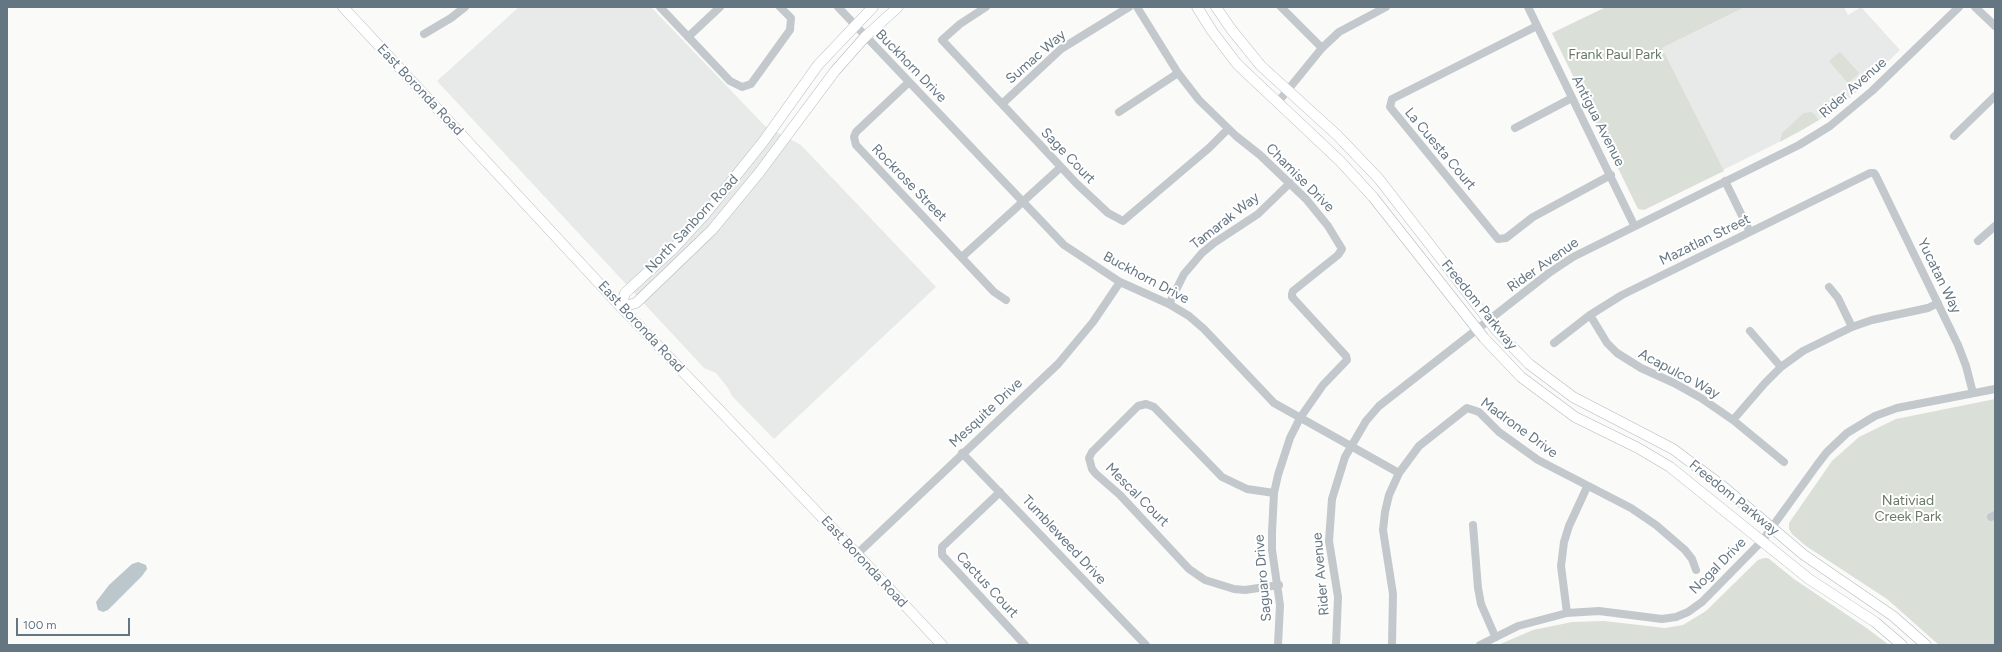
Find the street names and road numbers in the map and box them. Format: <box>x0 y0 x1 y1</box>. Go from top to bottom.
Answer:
street label: Buckhorn Drive <box>872 26 950 106</box>
street label: Sumac Way <box>1003 26 1069 88</box>
street label: East Boronda Road <box>373 41 467 139</box>
street label: Rider Avenue <box>1816 54 1890 122</box>
street label: Antigua Avenue <box>1568 73 1628 169</box>
street label: La Cuesta Court <box>1401 105 1479 193</box>
street label: Sage Court <box>1037 125 1099 187</box>
street label: Chamise Drive <box>1262 140 1338 216</box>
street label: Rockrose Street <box>868 141 950 225</box>
street label: North Sanborn Road <box>642 171 742 277</box>
street label: Tamarak Way <box>1187 189 1263 253</box>
street label: Mazatlan Street <box>1657 211 1753 269</box>
street label: Rider Avenue <box>1504 234 1582 296</box>
street label: Yucatan Way <box>1914 236 1964 316</box>
street label: Buckhorn Drive <box>1100 248 1192 308</box>
street label: Freedom Parkway <box>1438 257 1520 353</box>
street label: East Boronda Road <box>594 278 688 376</box>
street label: Acapulco Way <box>1635 346 1723 402</box>
street label: Mesquite Drive <box>946 375 1026 451</box>
street label: Madrone Drive <box>1477 394 1561 462</box>
street label: Freedom Parkway <box>1686 457 1782 539</box>
street label: Mescal Court <box>1102 460 1172 530</box>
street label: Tumbleweed Drive <box>1018 492 1110 588</box>
street label: East Boronda Road <box>817 513 911 611</box>
street label: Rider Avenue <box>1309 532 1333 616</box>
street label: Saguaro Drive <box>1251 534 1275 622</box>
street label: Nogal Drive <box>1686 534 1750 598</box>
street label: Cactus Court <box>952 549 1022 621</box>

